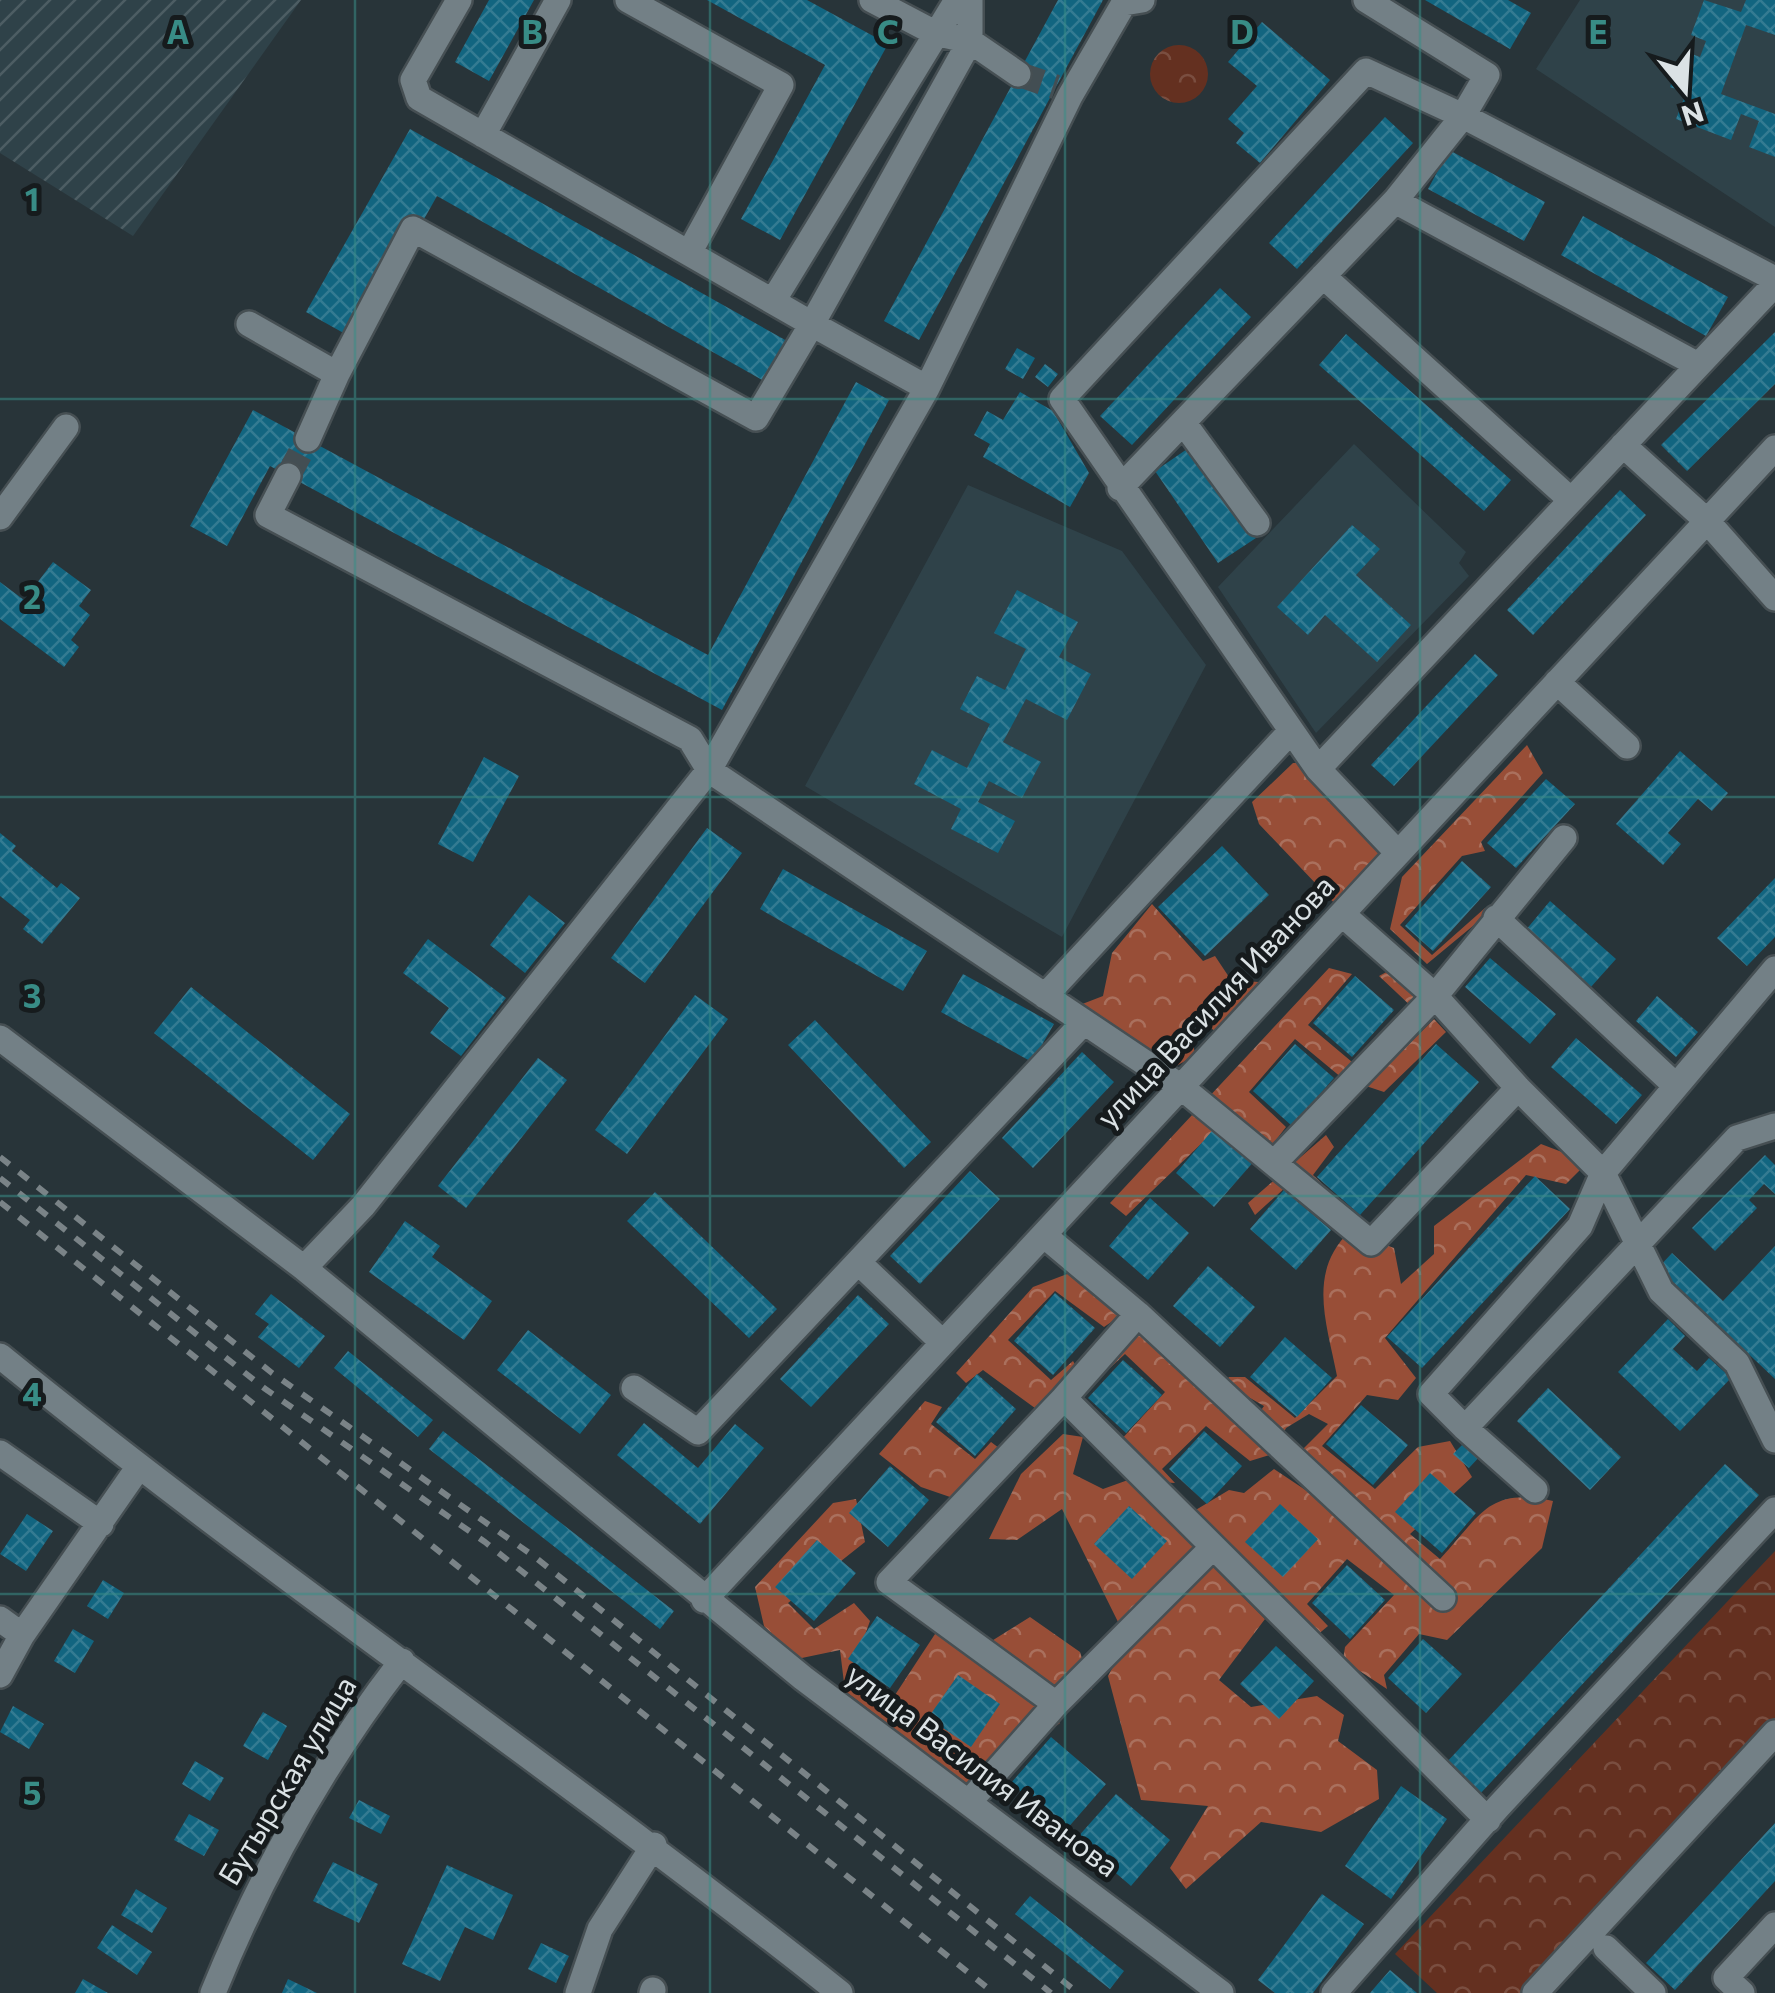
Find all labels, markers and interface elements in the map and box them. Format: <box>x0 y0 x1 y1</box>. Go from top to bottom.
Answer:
text: A <box>167 11 190 51</box>
text: B <box>521 11 543 51</box>
text: C <box>877 11 899 51</box>
text: D <box>1230 11 1254 51</box>
text: E <box>1588 11 1608 51</box>
north arrow <box>1635 40 1735 140</box>
text: N <box>1678 95 1708 134</box>
text: 1 <box>25 178 39 218</box>
text: 2 <box>23 576 41 616</box>
street label: улица Василия Иванова <box>1088 866 1341 1134</box>
text: 3 <box>23 975 41 1015</box>
text: 4 <box>22 1373 42 1413</box>
street label: улица Василия Иванова <box>840 1655 1127 1884</box>
street label: Бутырская улица <box>209 1669 363 1891</box>
text: 5 <box>23 1772 41 1812</box>

